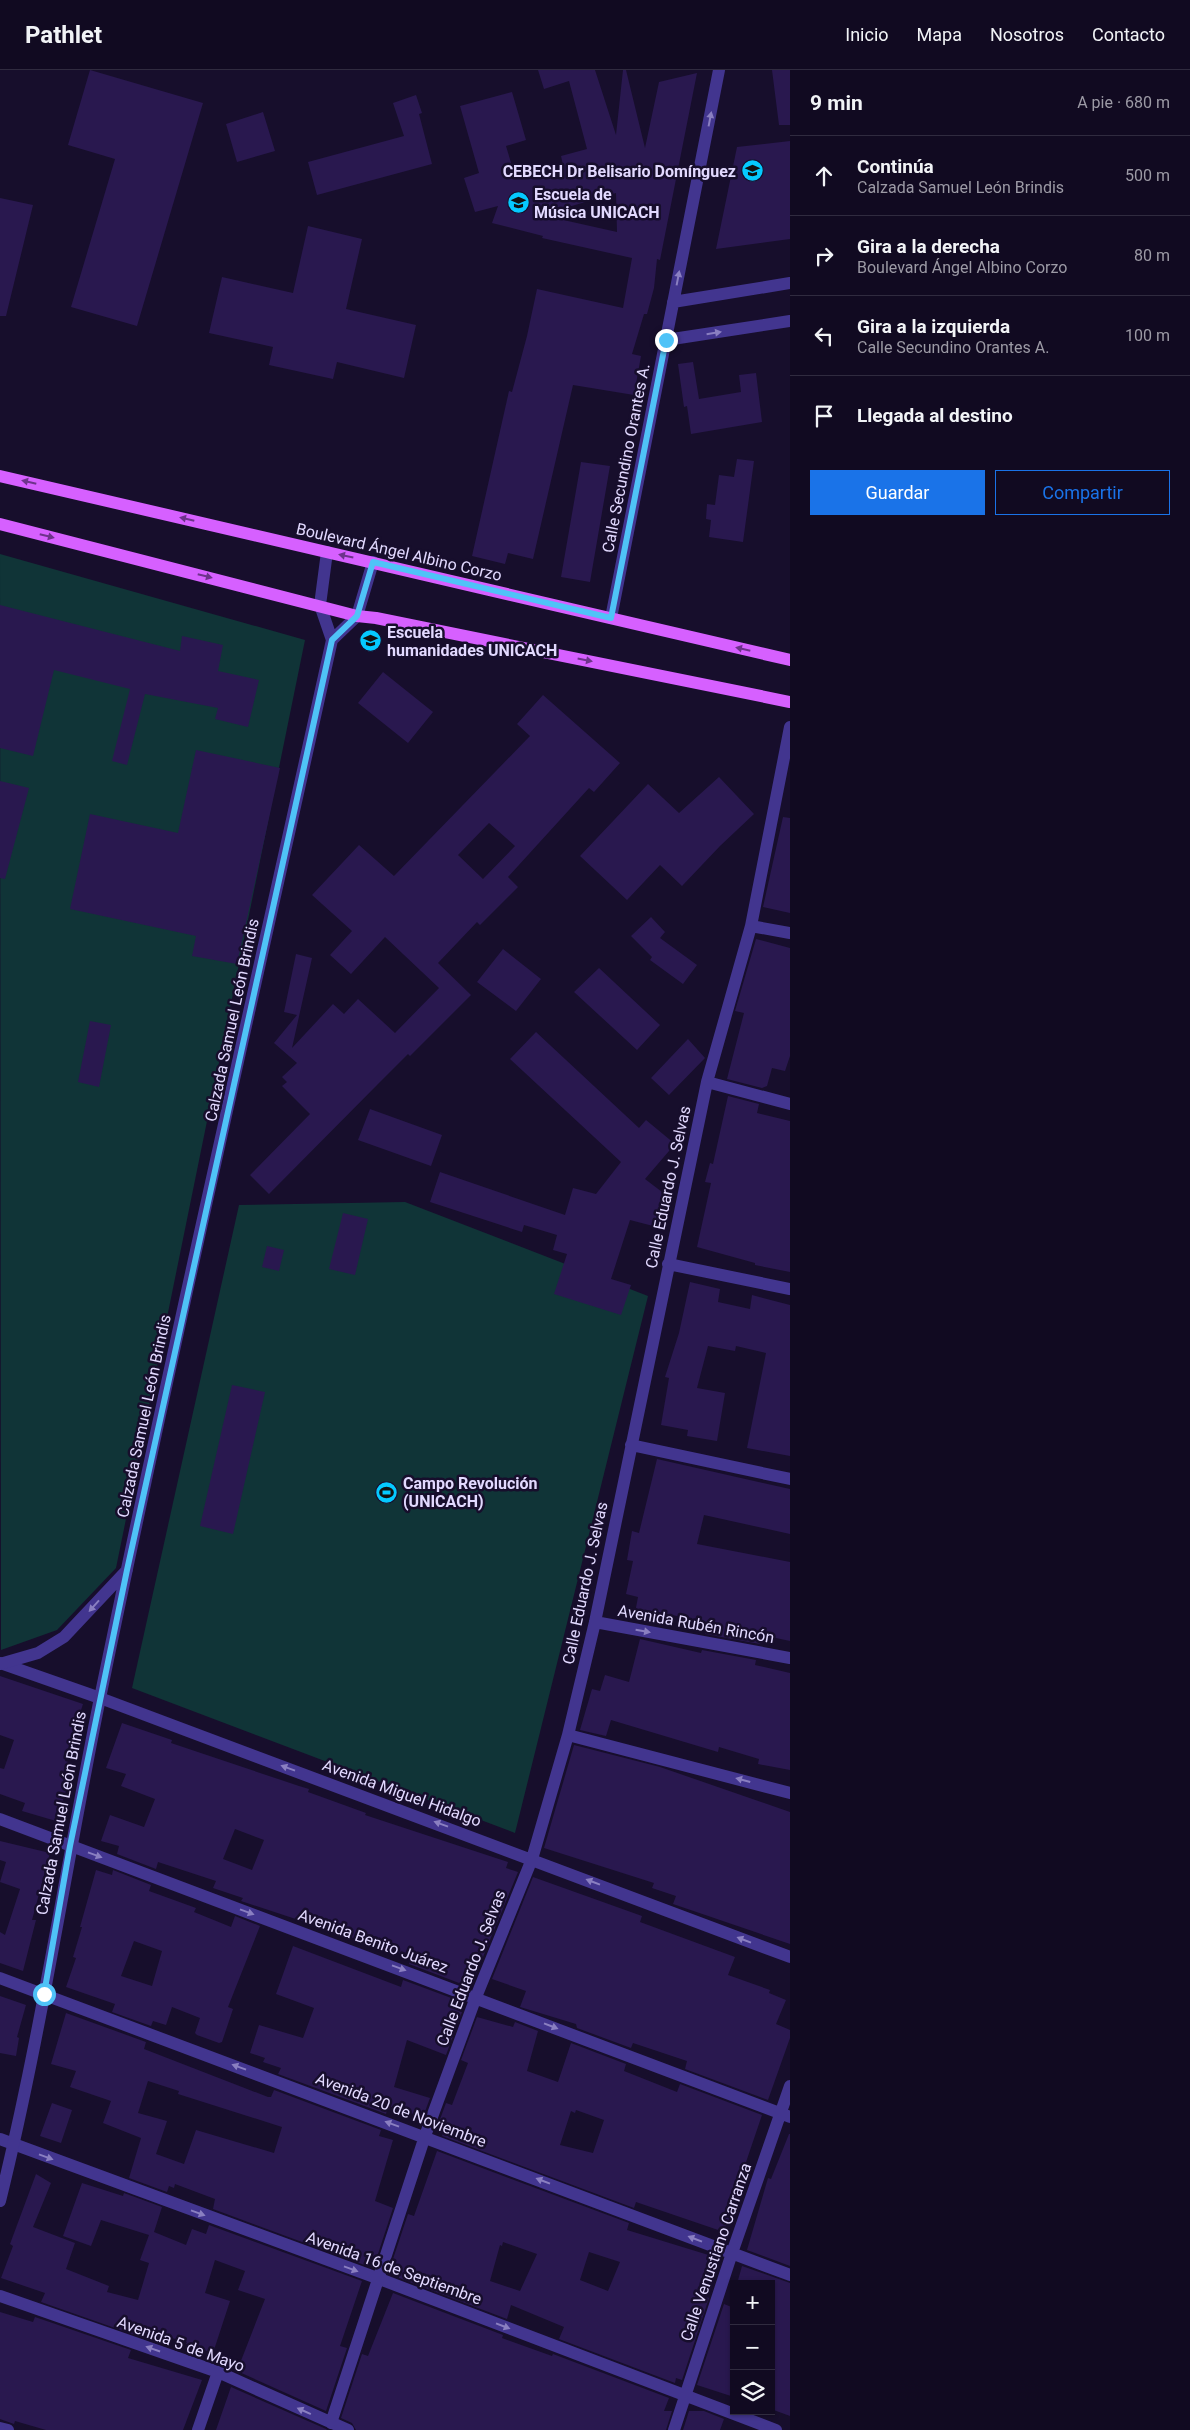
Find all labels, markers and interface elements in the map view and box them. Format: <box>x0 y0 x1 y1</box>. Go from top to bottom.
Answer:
text: Pathlet <box>25 21 102 49</box>
text: Inicio <box>845 24 889 45</box>
text: Mapa <box>917 24 962 45</box>
text: Nosotros <box>990 24 1064 45</box>
text: Contacto <box>1092 24 1165 45</box>
text: 9 min <box>810 91 863 115</box>
text: A pie · 680 m <box>1077 93 1170 112</box>
one-way arrow <box>706 111 714 126</box>
text: Continúa <box>857 155 934 178</box>
school or university icon: CEBECH Dr Belisario Domínguez <box>740 159 764 183</box>
place label: CEBECH Dr Belisario Domínguez <box>503 162 736 181</box>
icon: ahead <box>810 162 838 190</box>
text: 500 m <box>1125 166 1170 185</box>
text: Calzada Samuel León Brindis <box>857 178 1064 197</box>
place label: Escuela de Música UNICACH <box>534 185 660 222</box>
school or university icon: Escuela de Música UNICACH <box>506 191 530 215</box>
text: Gira a la derecha <box>857 235 1000 258</box>
icon: right <box>810 242 838 270</box>
text: 80 m <box>1134 246 1170 265</box>
text: Boulevard Ángel Albino Corzo <box>857 258 1067 277</box>
one-way arrow <box>675 270 683 286</box>
text: Gira a la izquierda <box>857 315 1010 338</box>
icon: left <box>810 322 838 350</box>
text: 100 m <box>1125 326 1170 345</box>
one-way arrow <box>706 328 722 336</box>
route end <box>655 329 678 352</box>
text: Calle Secundino Orantes A. <box>857 338 1049 357</box>
street label: Calle Secundino Orantes A. <box>598 362 654 554</box>
icon: arrive <box>810 402 838 430</box>
text: Llegada al destino <box>857 404 1013 427</box>
button: Guardar <box>810 470 985 515</box>
button: Compartir <box>995 470 1170 515</box>
one-way arrow <box>22 478 37 486</box>
one-way arrow <box>180 515 195 523</box>
street label: Boulevard Ángel Albino Corzo <box>294 519 504 585</box>
one-way arrow <box>40 532 55 540</box>
one-way arrow <box>338 552 353 560</box>
one-way arrow <box>197 572 212 580</box>
place label: Escuela humanidades UNICACH <box>387 623 557 660</box>
school or university icon: Escuela humanidades UNICACH <box>359 629 383 653</box>
one-way arrow <box>734 644 750 652</box>
one-way arrow <box>578 657 594 665</box>
street label: Calzada Samuel León Brindis <box>201 917 263 1123</box>
street label: Calle Eduardo J. Selvas <box>641 1104 695 1270</box>
street label: Calzada Samuel León Brindis <box>113 1313 175 1519</box>
place label: Campo Revolución (UNICACH) <box>403 1474 538 1511</box>
sports icon: Campo Revolución (UNICACH) <box>375 1480 399 1504</box>
street label: Calle Eduardo J. Selvas <box>558 1500 612 1666</box>
one-way arrow <box>88 1599 100 1611</box>
street label: Avenida Rubén Rincón <box>616 1601 776 1647</box>
one-way arrow <box>636 1627 651 1635</box>
street label: Calzada Samuel León Brindis <box>32 1710 90 1916</box>
street label: Avenida Miguel Hidalgo <box>320 1755 484 1831</box>
one-way arrow <box>281 1764 296 1771</box>
one-way arrow <box>735 1776 750 1784</box>
one-way arrow <box>433 1820 448 1828</box>
one-way arrow <box>87 1852 102 1859</box>
one-way arrow <box>585 1878 600 1886</box>
street label: Calle Eduardo J. Selvas <box>432 1887 510 2049</box>
street label: Avenida Benito Juárez <box>296 1905 451 1977</box>
one-way arrow <box>240 1908 255 1916</box>
one-way arrow <box>737 1936 752 1943</box>
one-way arrow <box>392 1964 407 1972</box>
route start <box>33 1983 56 2006</box>
one-way arrow <box>544 2022 559 2030</box>
one-way arrow <box>231 2063 246 2071</box>
street label: Avenida 20 de Noviembre <box>313 2069 489 2151</box>
one-way arrow <box>384 2120 399 2127</box>
one-way arrow <box>38 2154 53 2161</box>
street label: Calle Venustiano Carranza <box>677 2160 755 2344</box>
one-way arrow <box>536 2177 551 2184</box>
one-way arrow <box>191 2209 206 2217</box>
street label: Avenida 16 de Septiembre <box>304 2227 484 2309</box>
one-way arrow <box>687 2235 702 2243</box>
one-way arrow <box>343 2266 358 2273</box>
map controls <box>730 2280 775 2415</box>
button: + <box>730 2280 775 2325</box>
street label: Avenida 5 de Mayo <box>115 2312 247 2376</box>
one-way arrow <box>495 2323 510 2330</box>
button: − <box>730 2325 775 2370</box>
one-way arrow <box>145 2345 160 2353</box>
button: layers <box>730 2370 775 2415</box>
one-way arrow <box>297 2406 311 2414</box>

